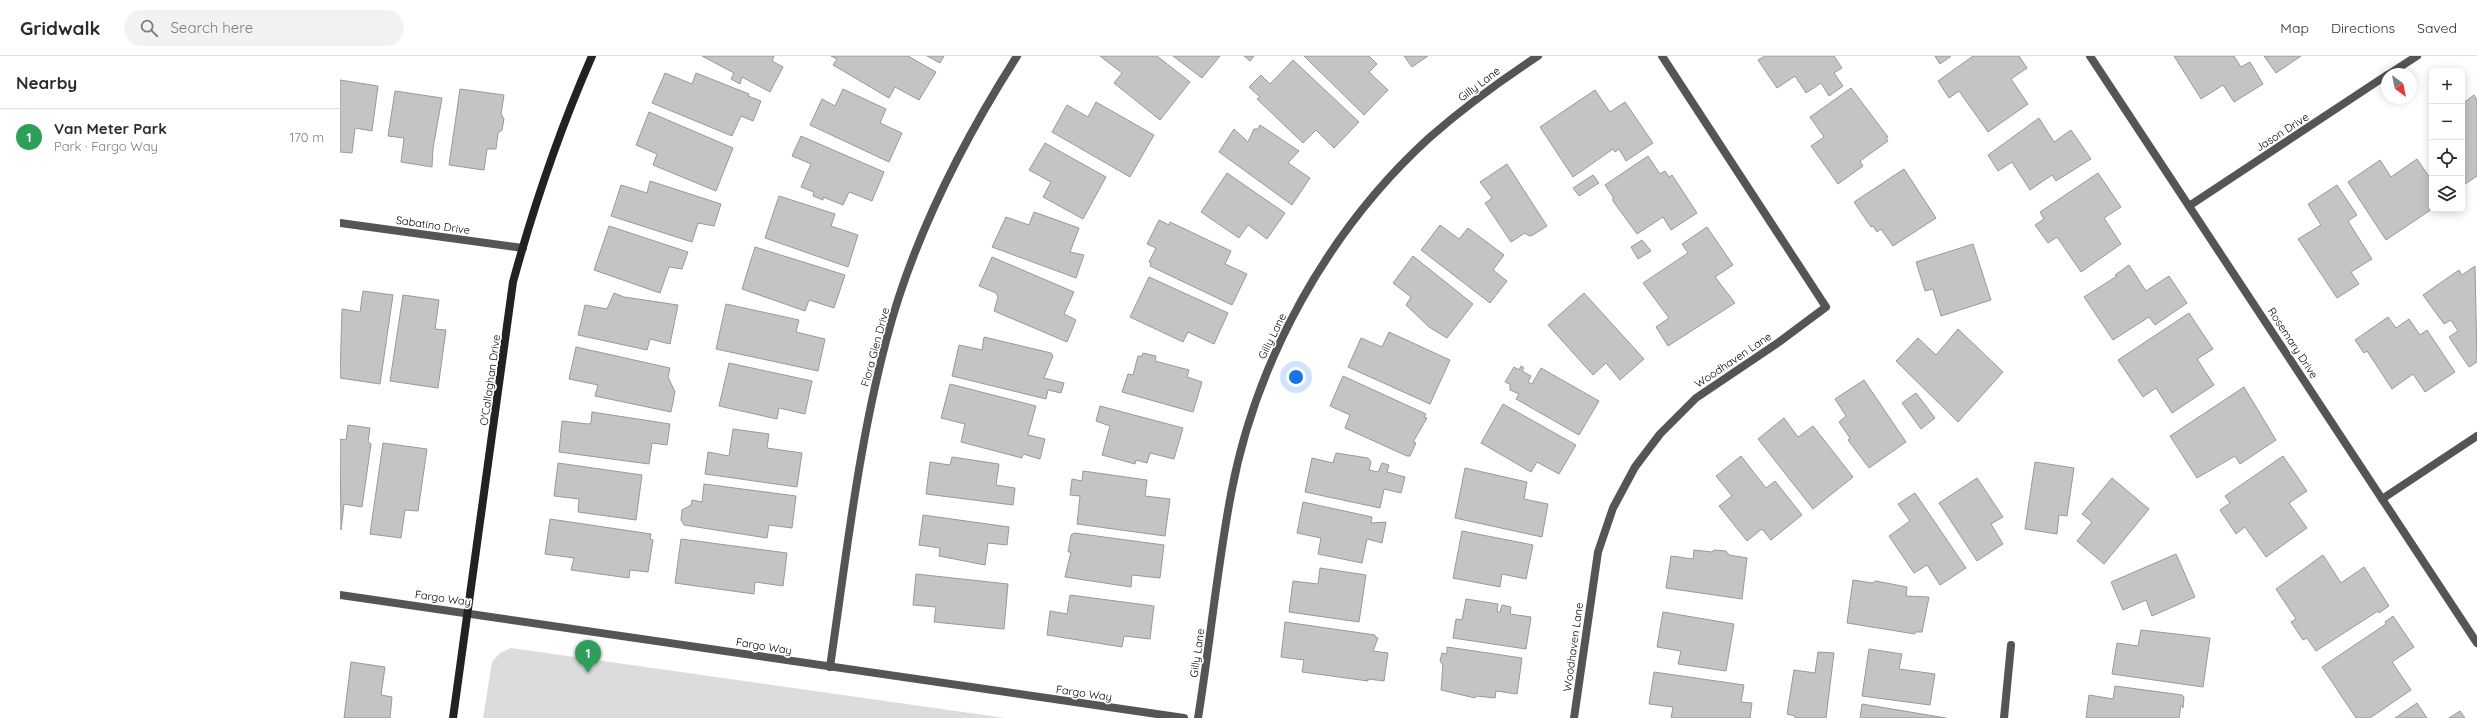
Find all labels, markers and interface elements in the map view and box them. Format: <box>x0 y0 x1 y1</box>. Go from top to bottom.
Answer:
search box <box>124 10 404 46</box>
text: Gridwalk <box>20 16 100 40</box>
icon: search <box>138 17 160 39</box>
text: Search here <box>170 18 253 37</box>
text: Map <box>2280 19 2309 37</box>
text: Directions <box>2331 19 2395 37</box>
text: Saved <box>2417 19 2457 37</box>
street label: Gilly Lane <box>1455 64 1503 104</box>
north arrow <box>2381 68 2417 104</box>
map controls <box>2429 68 2465 212</box>
button: + <box>2429 68 2465 104</box>
text: Nearby <box>16 72 77 93</box>
button: − <box>2429 104 2465 140</box>
street label: Jason Drive <box>2253 110 2311 154</box>
text: Van Meter Park <box>54 119 167 138</box>
text: 1 <box>26 129 32 145</box>
text: 170 m <box>289 129 324 145</box>
text: Park · Fargo Way <box>54 138 158 154</box>
button: locate <box>2429 140 2465 176</box>
button: layers <box>2429 176 2465 212</box>
street label: Sabatino Drive <box>395 213 471 237</box>
street label: Rosemary Drive <box>2265 305 2321 381</box>
street label: Flora Glen Drive <box>858 306 892 388</box>
street label: Gilly Lane <box>1255 311 1289 361</box>
street label: Woodhaven Lane <box>1692 329 1774 391</box>
street label: O'Callaghan Drive <box>477 334 503 426</box>
your location <box>1286 367 1306 387</box>
street label: Fargo Way <box>414 587 472 609</box>
street label: Woodhaven Lane <box>1560 602 1586 692</box>
street label: Gilly Lane <box>1187 628 1207 678</box>
street label: Fargo Way <box>735 635 793 657</box>
pin: 1 <box>575 640 601 673</box>
street label: Fargo Way <box>1055 682 1113 704</box>

